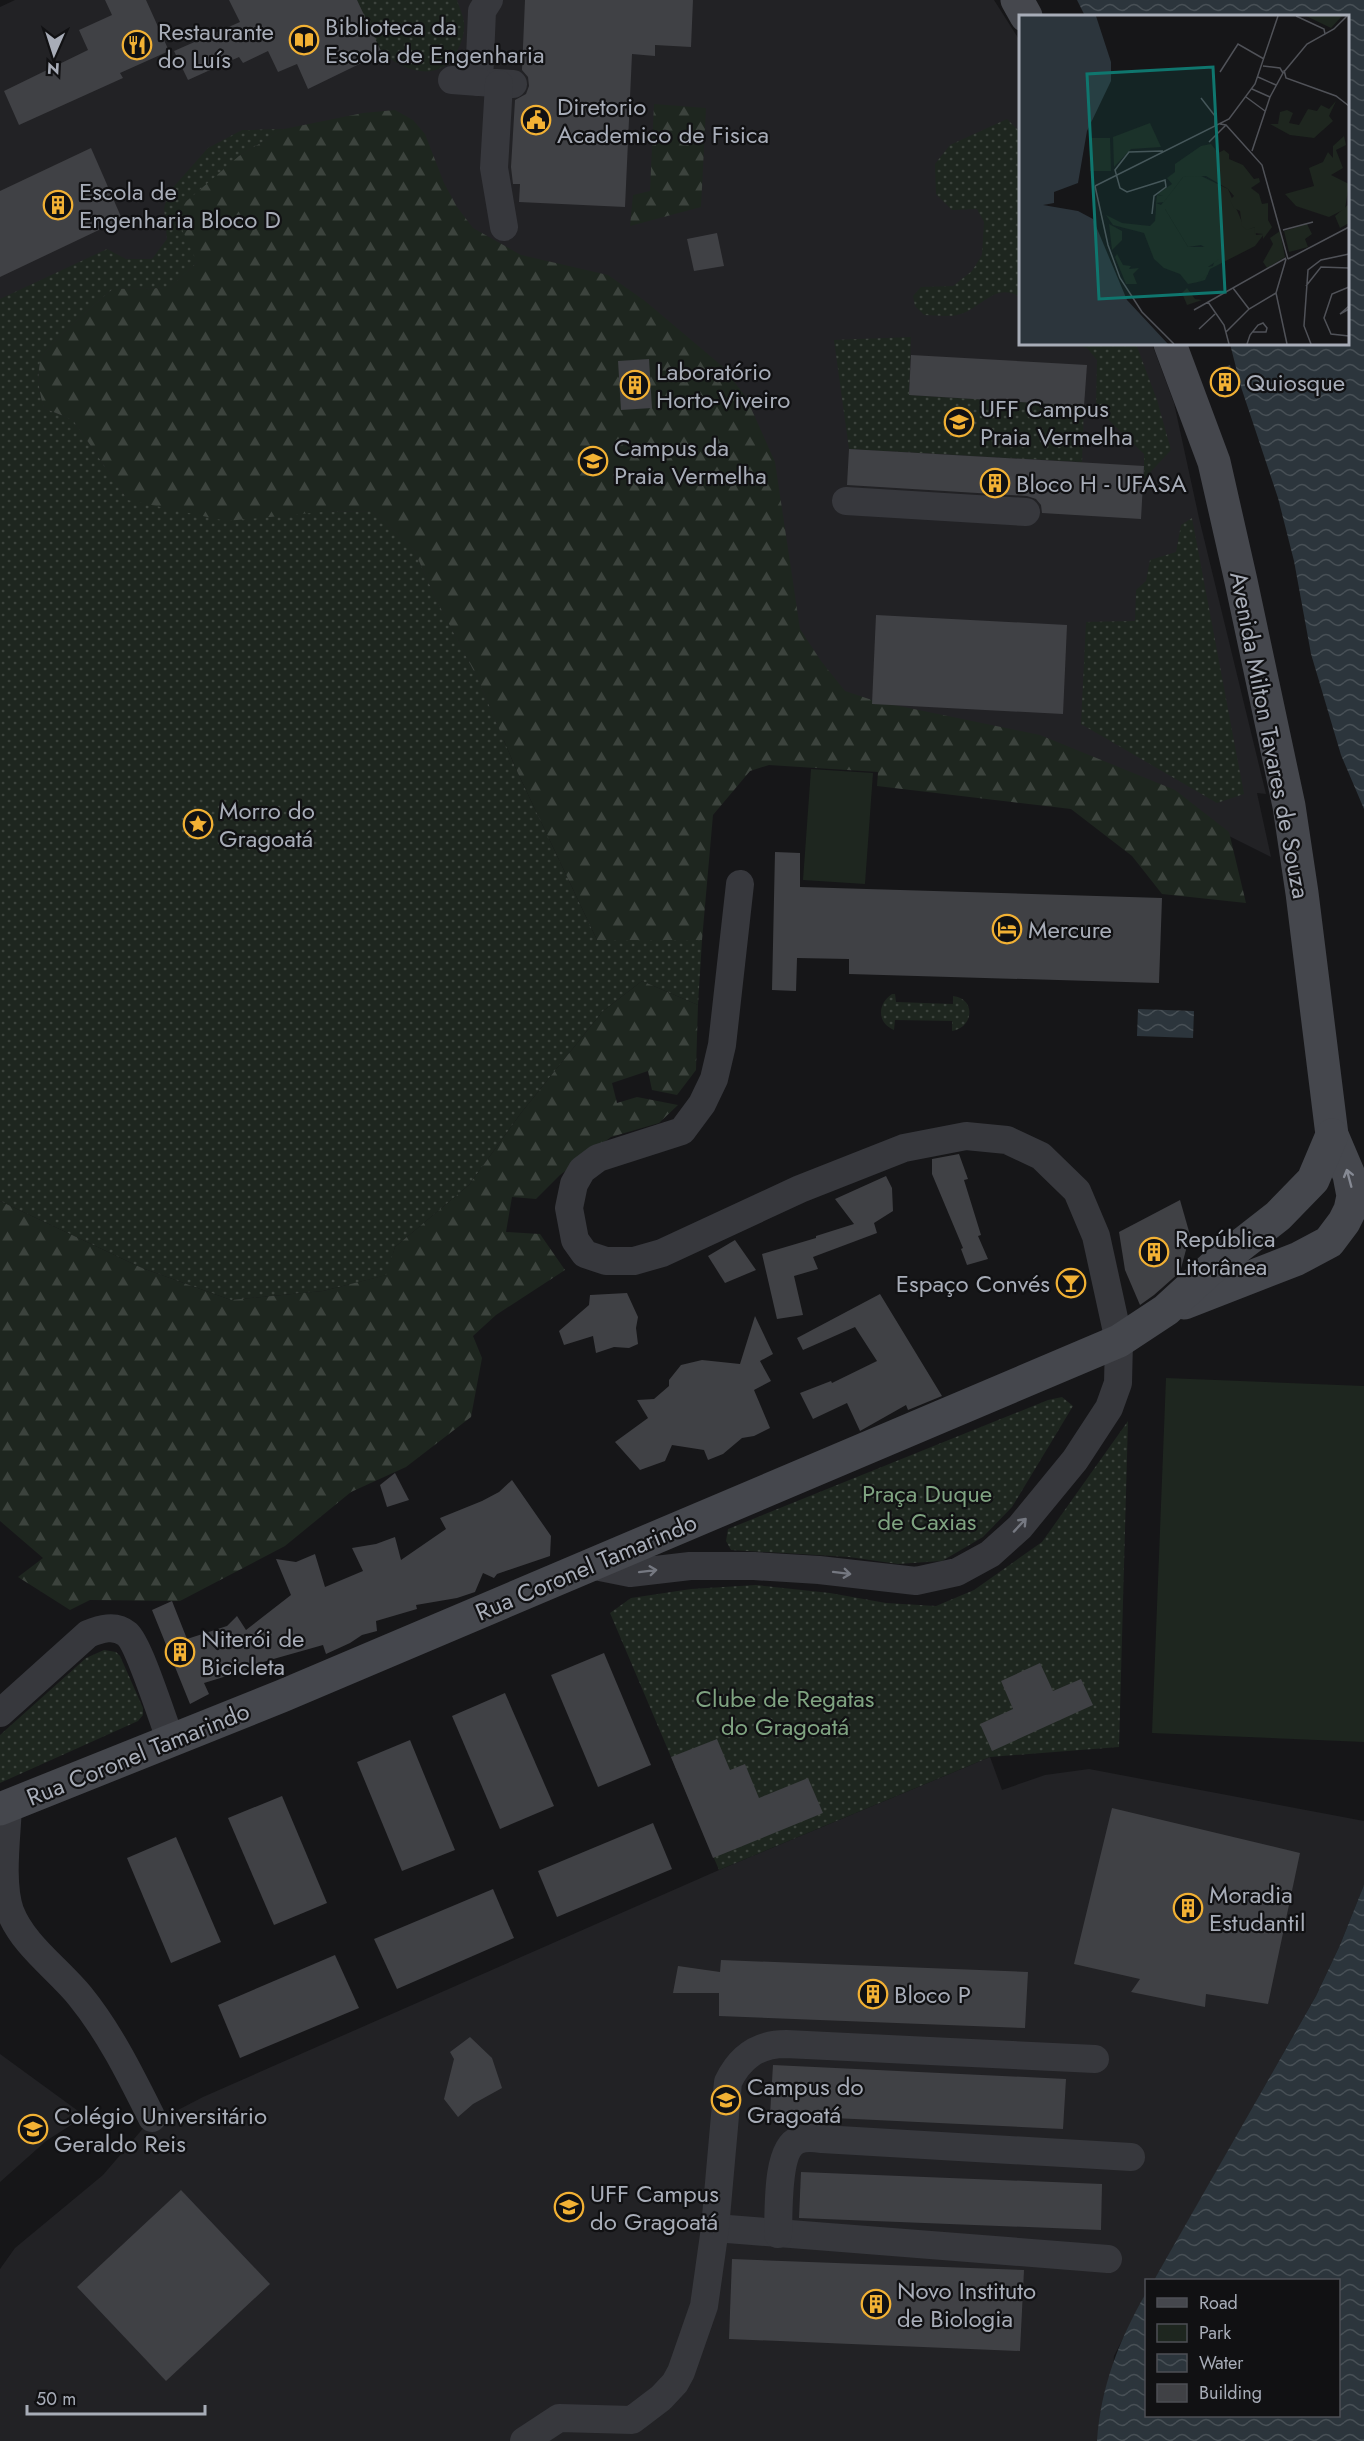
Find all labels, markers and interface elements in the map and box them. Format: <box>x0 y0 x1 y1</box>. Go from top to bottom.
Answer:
place label: Biblioteca da Escola de Engenharia <box>325 9 545 72</box>
place label: Restaurante do Luís <box>158 14 274 77</box>
inset map <box>1019 15 1349 345</box>
north arrow <box>24 24 84 84</box>
library icon: Biblioteca da Escola de Engenharia <box>288 24 320 56</box>
restaurant icon: Restaurante do Luís <box>121 29 153 61</box>
text: N <box>46 57 60 80</box>
place label: Diretorio Academico de Fisica <box>557 89 769 152</box>
public building icon: Diretorio Academico de Fisica <box>520 104 552 136</box>
place label: Escola de Engenharia Bloco D <box>79 174 281 237</box>
building icon: Escola de Engenharia Bloco D <box>42 189 74 221</box>
place label: Laboratório Horto-Viveiro <box>656 354 790 417</box>
place label: Quiosque <box>1246 365 1345 400</box>
building icon: Quiosque <box>1209 366 1241 398</box>
building icon: Laboratório Horto-Viveiro <box>619 369 651 401</box>
place label: UFF Campus Praia Vermelha <box>980 391 1133 454</box>
school or university icon: UFF Campus Praia Vermelha <box>943 406 975 438</box>
place label: Campus da Praia Vermelha <box>614 430 767 493</box>
school or university icon: Campus da Praia Vermelha <box>577 445 609 477</box>
place label: Bloco H - UFASA <box>1016 466 1187 501</box>
building icon: Bloco H - UFASA <box>979 467 1011 499</box>
street label: Avenida Milton Tavares de Souza <box>1221 569 1319 901</box>
place label: Morro do Gragoatá <box>219 793 315 856</box>
place icon: Morro do Gragoatá <box>182 808 214 840</box>
place label: Mercure <box>1028 912 1112 947</box>
hotel icon: Mercure <box>991 913 1023 945</box>
one-way arrow <box>1343 1169 1354 1188</box>
place label: República Litorânea <box>1175 1221 1276 1284</box>
building icon: República Litorânea <box>1138 1236 1170 1268</box>
place label: Espaço Convés <box>896 1266 1050 1301</box>
bar icon: Espaço Convés <box>1055 1267 1087 1299</box>
park label: Praça Duque de Caxias <box>862 1476 992 1539</box>
street label: Rua Coronel Tamarindo <box>470 1505 702 1629</box>
one-way arrow <box>1013 1518 1027 1533</box>
one-way arrow <box>637 1565 657 1576</box>
one-way arrow <box>832 1568 852 1579</box>
place label: Niterói de Bicicleta <box>201 1621 304 1684</box>
building icon: Niterói de Bicicleta <box>164 1636 196 1668</box>
park label: Clube de Regatas do Gragoatá <box>695 1681 875 1744</box>
street label: Rua Coronel Tamarindo <box>21 1693 255 1815</box>
place label: Moradia Estudantil <box>1209 1877 1306 1940</box>
building icon: Moradia Estudantil <box>1172 1892 1204 1924</box>
place label: Bloco P <box>894 1977 971 2012</box>
building icon: Bloco P <box>857 1978 889 2010</box>
place label: Campus do Gragoatá <box>747 2069 864 2132</box>
school or university icon: Campus do Gragoatá <box>710 2084 742 2116</box>
place label: Colégio Universitário Geraldo Reis <box>54 2098 267 2161</box>
school or university icon: Colégio Universitário Geraldo Reis <box>17 2113 49 2145</box>
place label: UFF Campus do Gragoatá <box>590 2176 719 2239</box>
school or university icon: UFF Campus do Gragoatá <box>553 2191 585 2223</box>
place label: Novo Instituto de Biologia <box>897 2273 1036 2336</box>
legend <box>1145 2279 1340 2417</box>
building icon: Novo Instituto de Biologia <box>860 2288 892 2320</box>
text: Road <box>1199 2290 1238 2316</box>
text: Park <box>1199 2320 1231 2346</box>
text: Water <box>1199 2350 1244 2376</box>
scale bar <box>27 2378 206 2416</box>
text: Building <box>1199 2380 1262 2406</box>
text: 50 m <box>36 2386 76 2412</box>

